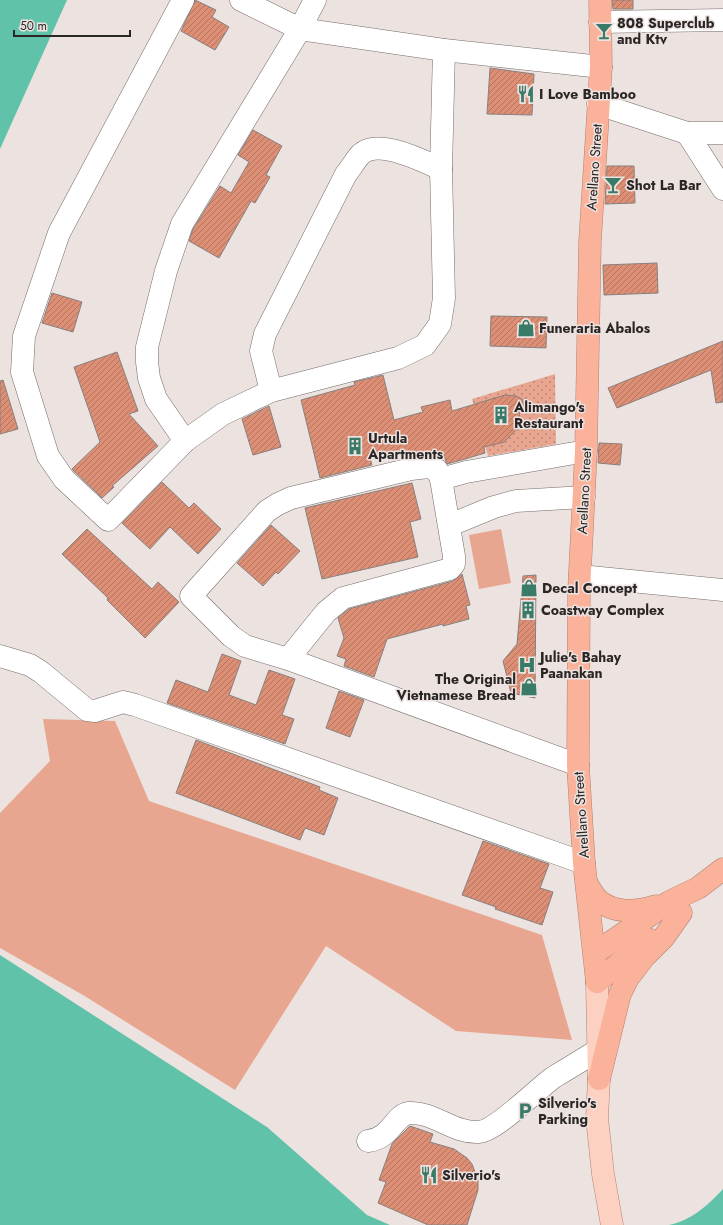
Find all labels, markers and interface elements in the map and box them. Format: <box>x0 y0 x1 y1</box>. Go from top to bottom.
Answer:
scale bar <box>14 12 130 38</box>
place label: 808 Superclub and Ktv <box>617 13 715 49</box>
text: 50 m <box>20 17 47 35</box>
bar icon: 808 Superclub and Ktv <box>594 21 614 41</box>
restaurant icon: I Love Bamboo <box>516 84 536 104</box>
place label: I Love Bamboo <box>539 84 636 104</box>
street label: Arellano Street <box>581 122 607 211</box>
bar icon: Shot La Bar <box>603 175 623 195</box>
place label: Shot La Bar <box>626 175 702 195</box>
shop icon: Funeraria Abalos <box>516 318 536 338</box>
place label: Funeraria Abalos <box>539 318 651 338</box>
place label: Alimango's Restaurant <box>513 397 585 433</box>
building icon: Alimango's Restaurant <box>491 405 511 425</box>
place label: Urtula Apartments <box>367 428 444 464</box>
building icon: Urtula Apartments <box>345 436 365 456</box>
street label: Arellano Street <box>572 446 596 535</box>
shop icon: Decal Concept <box>519 578 539 598</box>
place label: Decal Concept <box>542 578 637 598</box>
building icon: Coastway Complex <box>518 600 538 620</box>
place label: Coastway Complex <box>541 600 665 620</box>
place label: Julie's Bahay Paanakan <box>537 647 622 683</box>
hospital icon: Julie's Bahay Paanakan <box>517 655 537 675</box>
place label: The Original Vietnamese Bread <box>396 669 516 705</box>
shop icon: The Original Vietnamese Bread <box>519 677 539 697</box>
street label: Arellano Street <box>568 770 594 859</box>
place label: Silverio's Parking <box>538 1093 597 1129</box>
parking icon: Silverio's Parking <box>515 1101 535 1121</box>
restaurant icon: Silverio's <box>419 1165 439 1185</box>
place label: Silverio's <box>442 1165 501 1185</box>

